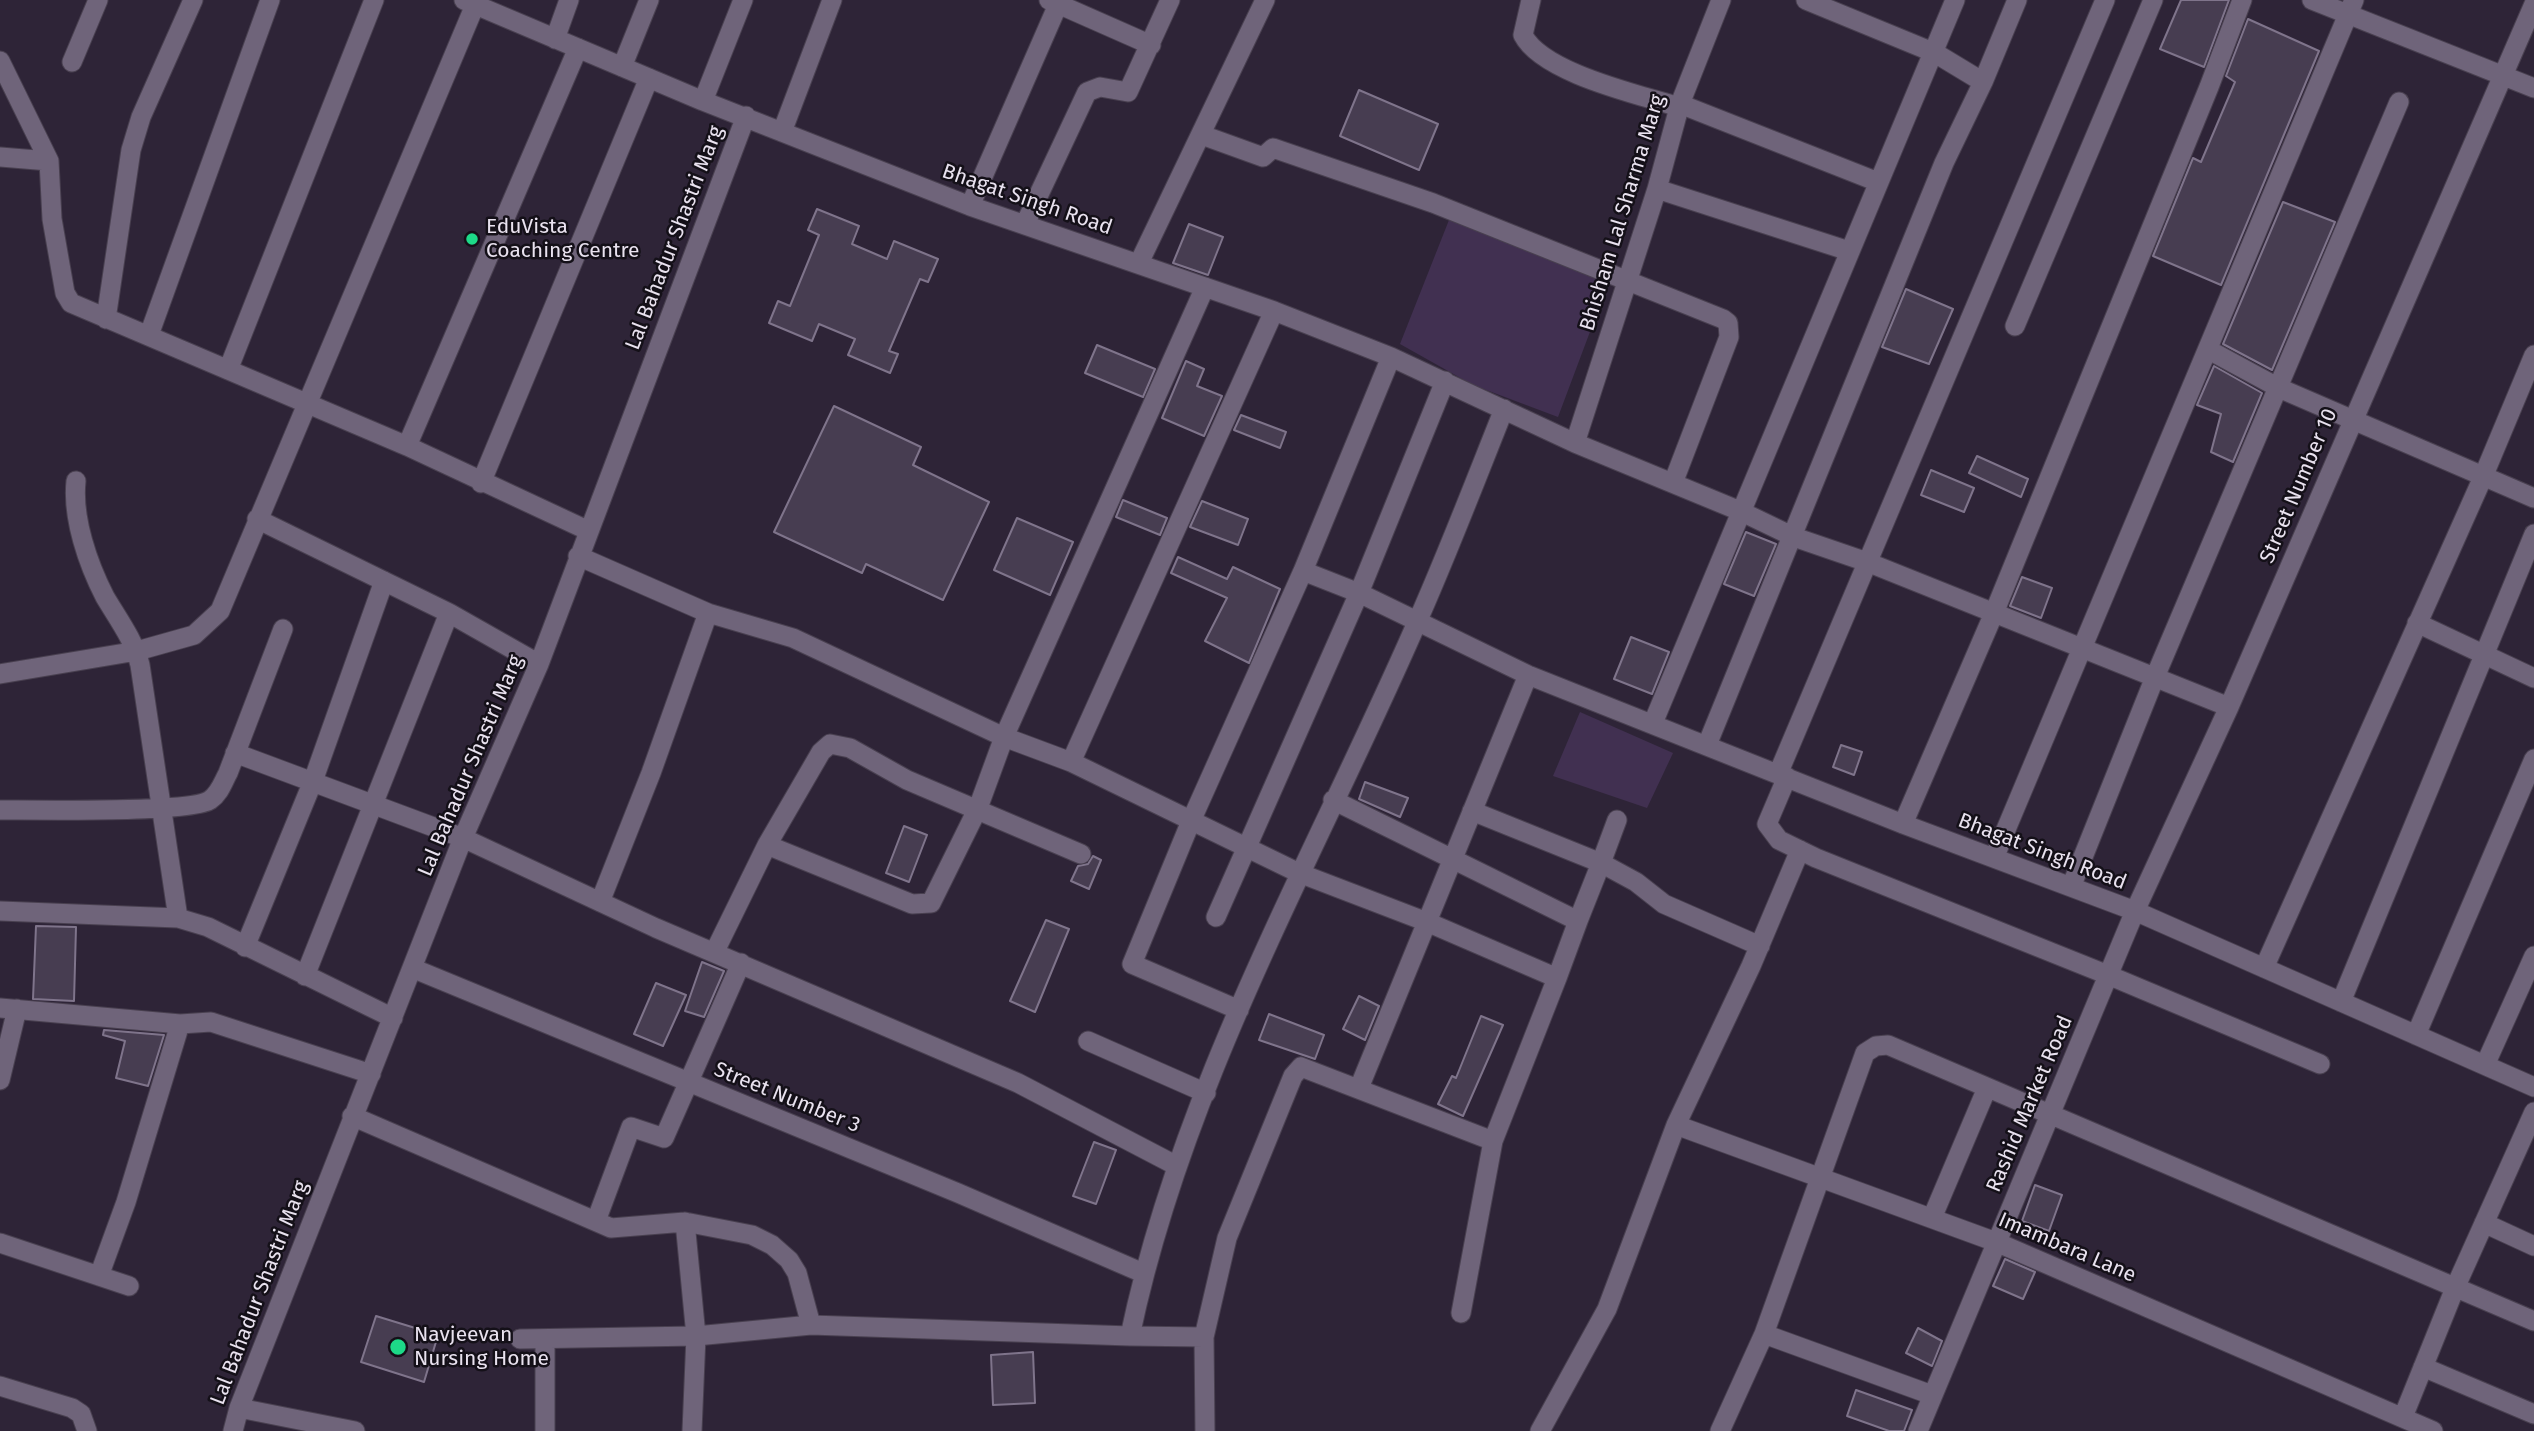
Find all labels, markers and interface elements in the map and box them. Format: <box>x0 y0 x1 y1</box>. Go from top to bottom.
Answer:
street label: Bhisham Lal Sharma Marg <box>1575 92 1671 334</box>
street label: Lal Bahadur Shastri Marg <box>621 122 729 354</box>
street label: Bhagat Singh Road <box>939 159 1115 241</box>
place label: EduVista Coaching Centre <box>486 214 639 264</box>
marker: EduVista Coaching Centre <box>464 231 480 247</box>
street label: Street Number 10 <box>2255 405 2343 567</box>
street label: Lal Bahadur Shastri Marg <box>413 652 529 880</box>
street label: Bhagat Singh Road <box>1954 808 2130 896</box>
street label: Rashid Market Road <box>1981 1012 2079 1196</box>
street label: Street Number 3 <box>710 1057 864 1139</box>
street label: Lal Bahadur Shastri Marg <box>206 1177 314 1409</box>
street label: Imambara Lane <box>1994 1208 2140 1288</box>
place label: Navjeevan Nursing Home <box>414 1322 549 1372</box>
marker: Navjeevan Nursing Home <box>388 1337 408 1357</box>

